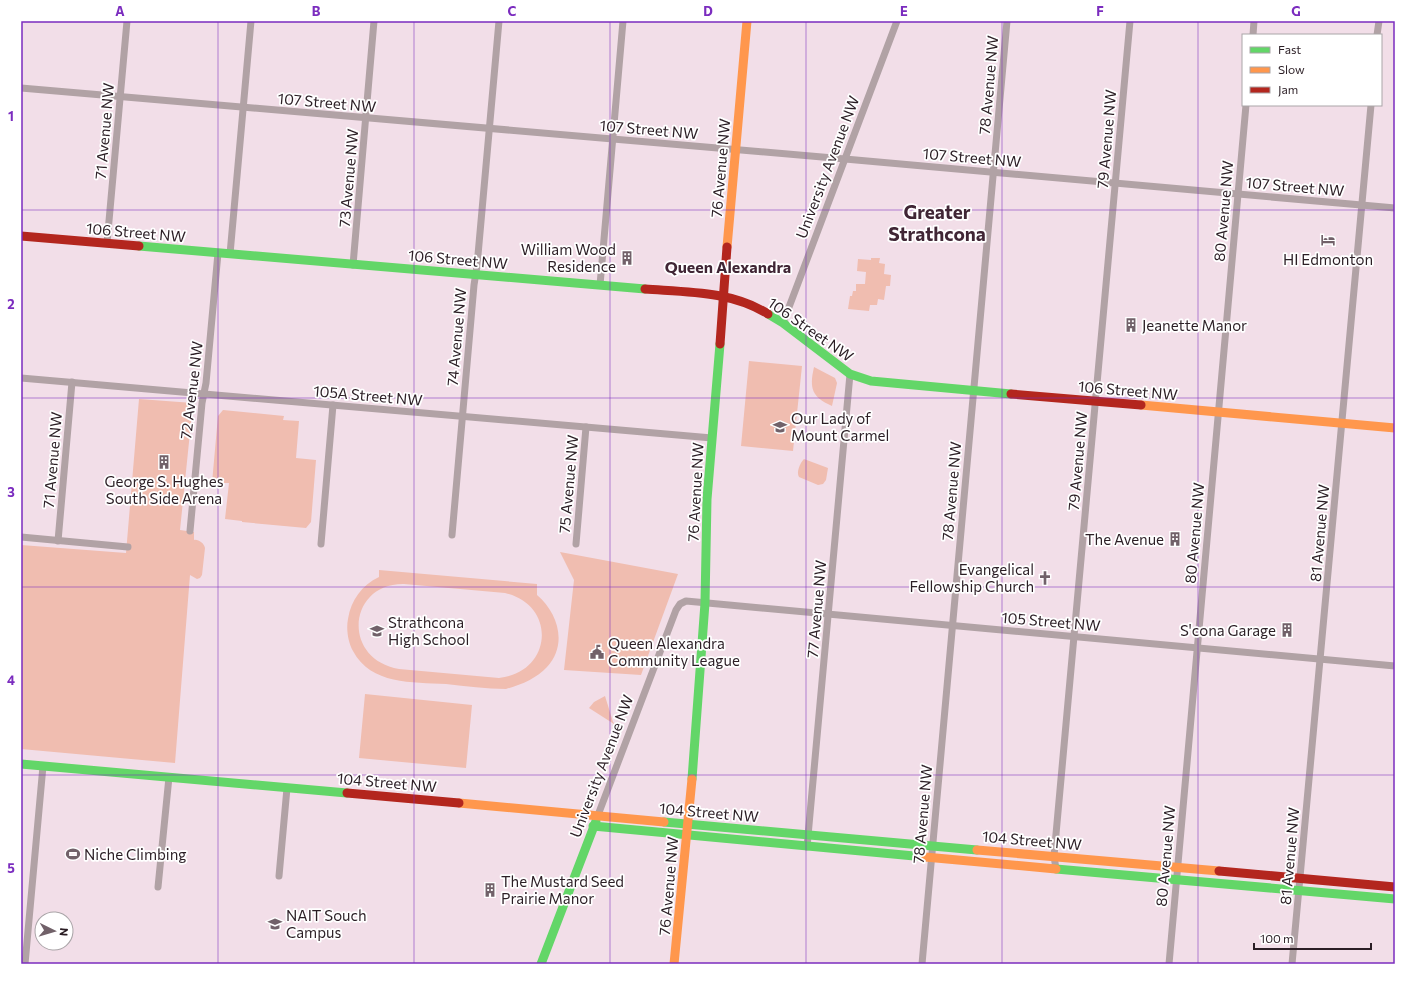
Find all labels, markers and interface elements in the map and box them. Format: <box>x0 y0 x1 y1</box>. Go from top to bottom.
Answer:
text: A <box>115 3 125 19</box>
text: B <box>312 3 321 19</box>
text: C <box>508 3 517 19</box>
text: D <box>703 3 713 19</box>
text: E <box>900 3 908 19</box>
text: F <box>1096 3 1104 19</box>
text: G <box>1291 3 1301 19</box>
legend <box>1242 34 1382 106</box>
street label: 78 Avenue NW <box>975 35 1001 135</box>
text: Fast <box>1278 42 1301 56</box>
text: Slow <box>1278 62 1305 76</box>
street label: 71 Avenue NW <box>91 82 117 180</box>
text: Jam <box>1278 82 1298 97</box>
street label: 107 Street NW <box>277 89 377 115</box>
street label: 79 Avenue NW <box>1093 89 1119 189</box>
street label: University Avenue NW <box>791 93 863 241</box>
text: 1 <box>8 108 14 124</box>
street label: 107 Street NW <box>599 116 699 142</box>
street label: 76 Avenue NW <box>707 118 733 218</box>
street label: 73 Avenue NW <box>335 128 361 228</box>
street label: 107 Street NW <box>922 144 1022 170</box>
street label: 80 Avenue NW <box>1210 160 1236 262</box>
street label: 107 Street NW <box>1245 173 1345 199</box>
district label: Greater Strathcona <box>888 200 986 245</box>
street label: 106 Street NW <box>85 219 187 245</box>
hotel icon: HI Edmonton <box>1320 232 1336 248</box>
place label: William Wood Residence <box>521 240 616 275</box>
street label: 106 Street NW <box>407 246 509 272</box>
building icon: William Wood Residence <box>619 250 635 266</box>
place label: HI Edmonton <box>1283 250 1373 268</box>
district label: Queen Alexandra <box>665 257 791 276</box>
street label: 74 Avenue NW <box>443 287 469 387</box>
street label: 106 Street NW <box>765 293 857 365</box>
text: 2 <box>7 296 15 312</box>
place label: Jeanette Manor <box>1142 316 1247 334</box>
building icon: Jeanette Manor <box>1123 317 1139 333</box>
street label: 72 Avenue NW <box>176 340 206 440</box>
street label: 106 Street NW <box>1077 377 1179 403</box>
street label: 105A Street NW <box>313 381 423 409</box>
place label: Our Lady of Mount Carmel <box>791 409 889 444</box>
street label: 71 Avenue NW <box>39 411 65 509</box>
street label: 79 Avenue NW <box>1064 411 1090 511</box>
school or university icon: Our Lady of Mount Carmel <box>772 419 788 435</box>
street label: 75 Avenue NW <box>555 434 581 534</box>
street label: 78 Avenue NW <box>938 441 964 541</box>
street label: 76 Avenue NW <box>683 442 707 542</box>
building icon: George S. Hughes South Side Arena <box>156 454 172 470</box>
place label: George S. Hughes South Side Arena <box>105 472 224 507</box>
street label: 80 Avenue NW <box>1181 482 1207 584</box>
street label: 81 Avenue NW <box>1306 483 1332 583</box>
text: 3 <box>7 484 15 500</box>
place label: The Avenue <box>1085 530 1164 548</box>
building icon: The Avenue <box>1167 531 1183 547</box>
street label: 77 Avenue NW <box>803 559 829 659</box>
place label: Evangelical Fellowship Church <box>910 560 1034 595</box>
church icon: Evangelical Fellowship Church <box>1037 570 1053 586</box>
street label: 105 Street NW <box>1001 608 1101 634</box>
place label: Strathcona High School <box>388 613 469 648</box>
place label: S'cona Garage <box>1180 621 1276 639</box>
building icon: S'cona Garage <box>1279 622 1295 638</box>
school or university icon: Strathcona High School <box>369 623 385 639</box>
place label: Queen Alexandra Community League <box>608 634 740 669</box>
public building icon: Queen Alexandra Community League <box>589 644 605 660</box>
text: 4 <box>7 672 15 688</box>
street label: University Avenue NW <box>565 692 637 840</box>
street label: 78 Avenue NW <box>909 764 935 864</box>
street label: 104 Street NW <box>336 769 438 795</box>
street label: 104 Street NW <box>658 799 760 825</box>
street label: 80 Avenue NW <box>1152 805 1178 907</box>
street label: 81 Avenue NW <box>1276 806 1302 906</box>
street label: 104 Street NW <box>981 827 1083 853</box>
street label: 76 Avenue NW <box>655 836 681 936</box>
place label: Niche Climbing <box>84 845 186 863</box>
sports icon: Niche Climbing <box>65 846 81 862</box>
text: 5 <box>7 860 15 876</box>
place label: The Mustard Seed Prairie Manor <box>501 872 624 907</box>
building icon: The Mustard Seed Prairie Manor <box>482 882 498 898</box>
place label: NAIT Souch Campus <box>286 906 367 941</box>
north arrow <box>34 911 74 951</box>
school or university icon: NAIT Souch Campus <box>267 916 283 932</box>
scale bar <box>1254 925 1371 951</box>
text: N <box>58 927 71 937</box>
text: 100 m <box>1260 931 1294 945</box>

